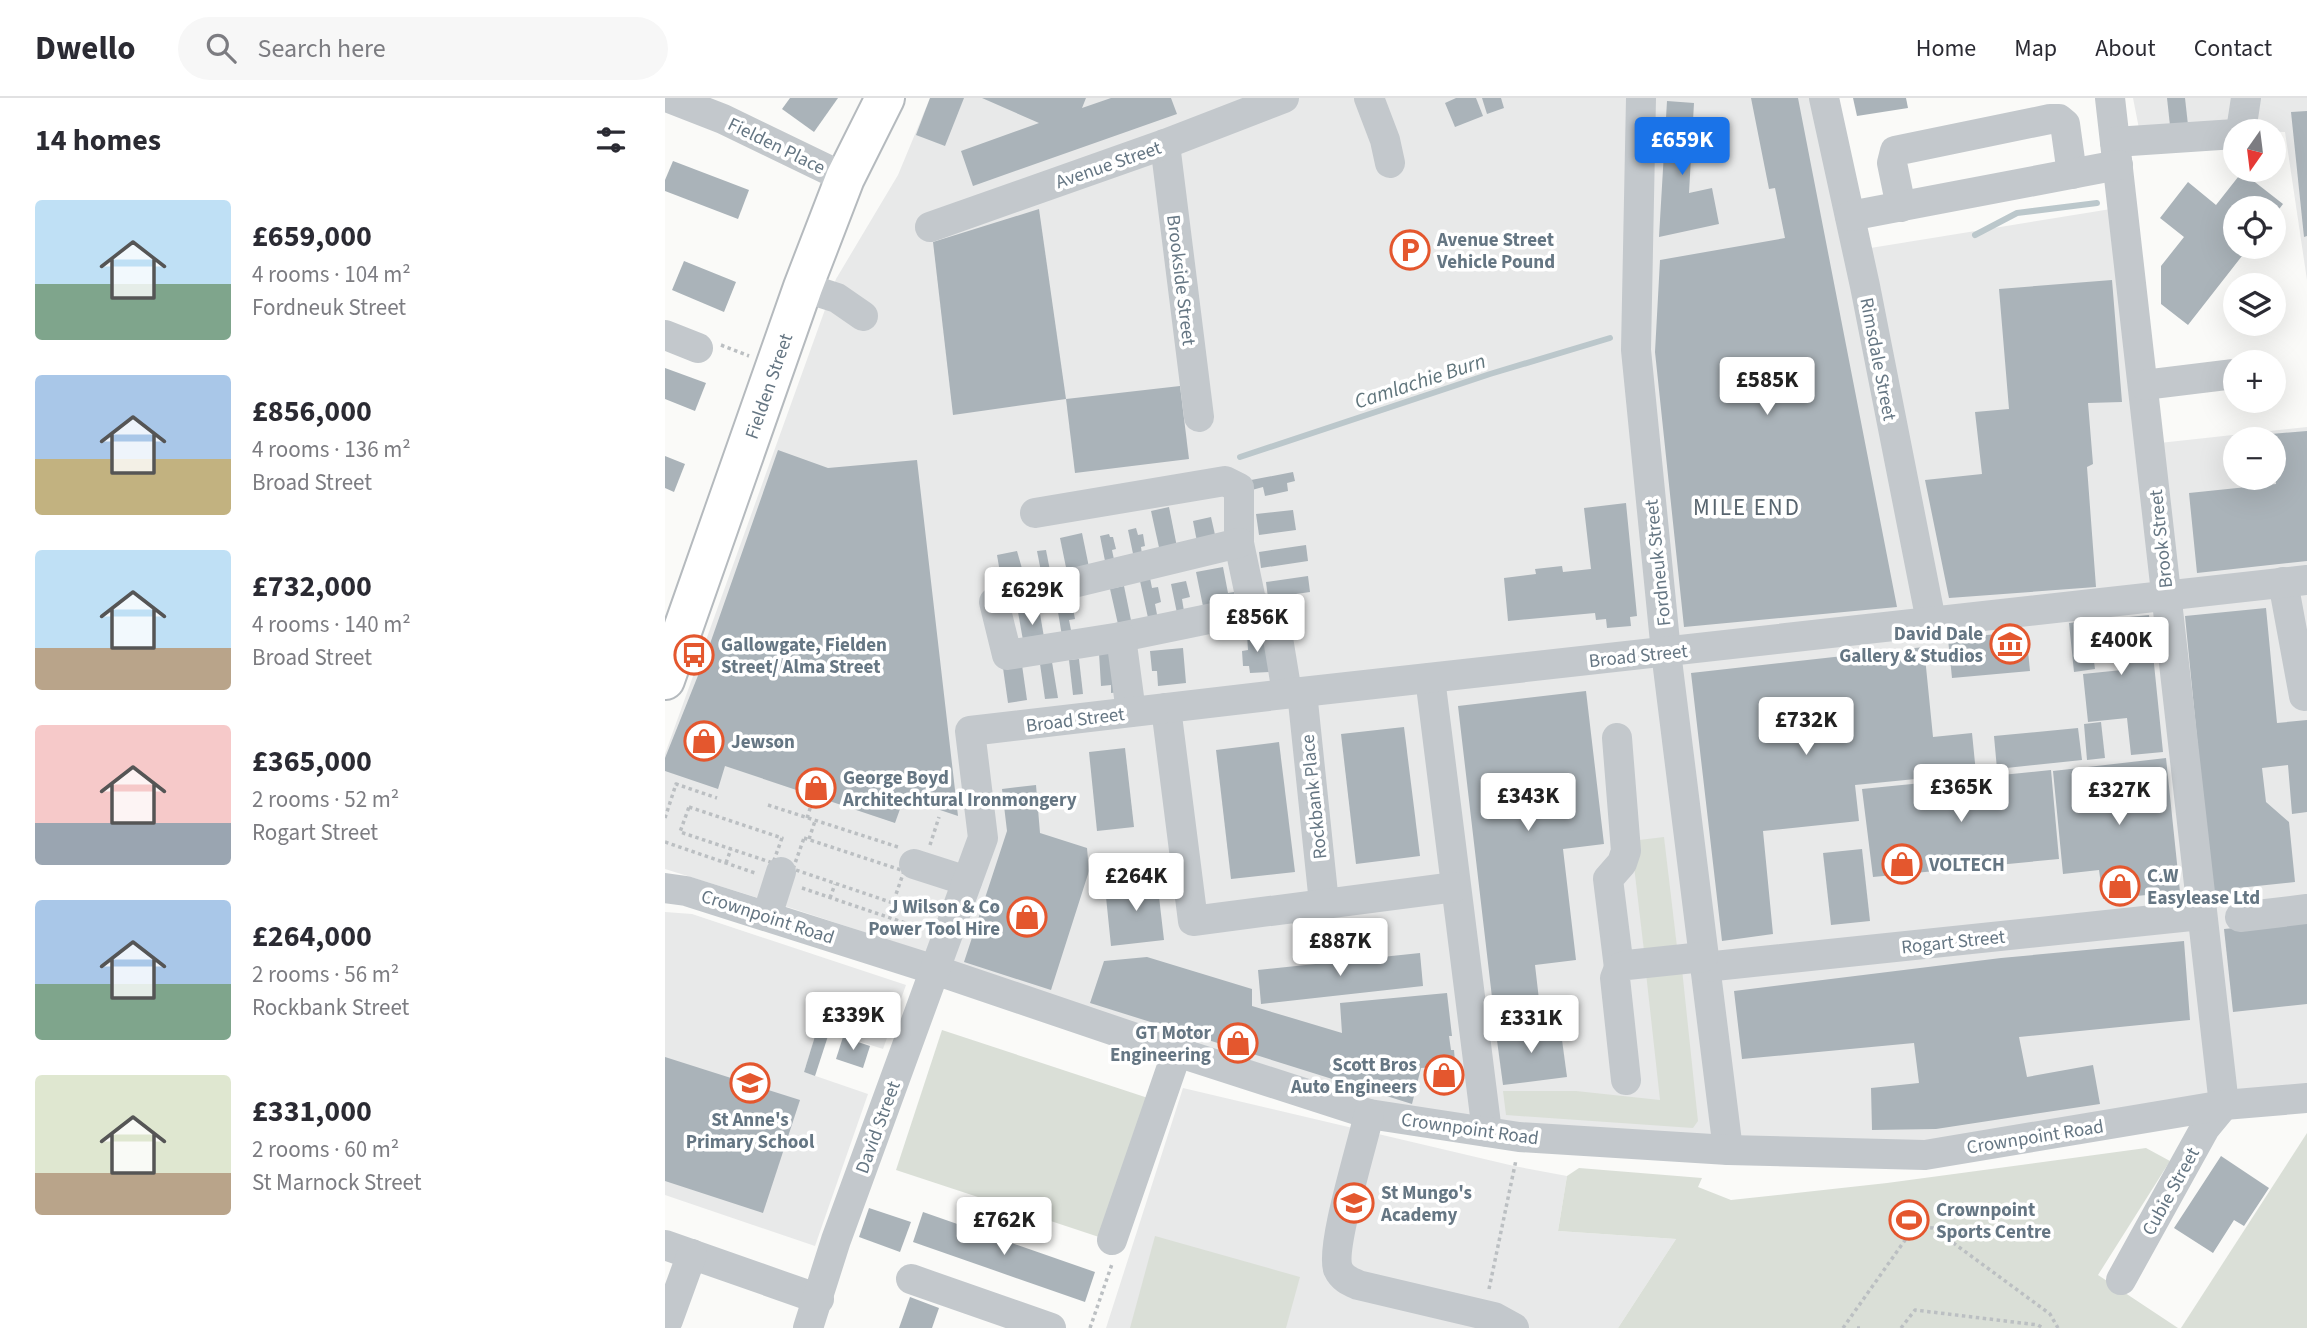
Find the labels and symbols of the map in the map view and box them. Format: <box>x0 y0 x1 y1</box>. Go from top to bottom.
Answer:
street label: Fielden Place <box>723 111 830 182</box>
pin: £659K <box>1633 118 1731 177</box>
north arrow <box>2223 119 2285 182</box>
street label: Avenue Street <box>1052 135 1165 196</box>
street label: Brookside Street <box>1159 213 1202 348</box>
place label: Avenue Street Vehicle Pound <box>1436 227 1555 276</box>
parking icon: Avenue Street Vehicle Pound <box>1389 229 1431 271</box>
street label: Rimsdale Street <box>1852 295 1903 424</box>
street label: Fielden Street <box>739 330 800 443</box>
water label: Camlachie Burn <box>1350 346 1490 416</box>
pin: £585K <box>1718 358 1816 417</box>
street label: Brook Street <box>2143 488 2180 589</box>
district label: MILE END <box>1693 491 1801 524</box>
street label: Fordneuk Street <box>1638 498 1679 628</box>
pin: £629K <box>983 568 1081 627</box>
pin: £856K <box>1208 594 1306 654</box>
pin: £400K <box>2072 618 2170 677</box>
place label: David Dale Gallery & Studios <box>1839 621 1983 670</box>
museum icon: David Dale Gallery & Studios <box>1989 623 2031 665</box>
place label: Gallowgate, Fielden Street/ Alma Street <box>721 632 887 681</box>
bus stop icon: Gallowgate, Fielden Street/ Alma Street <box>673 634 715 676</box>
street label: Broad Street <box>1587 638 1689 675</box>
pin: £732K <box>1757 698 1855 757</box>
street label: Broad Street <box>1024 701 1127 740</box>
shop icon: Jewson <box>683 720 725 762</box>
place label: Jewson <box>731 729 795 756</box>
street label: Rockbank Place <box>1295 733 1334 861</box>
pin: £365K <box>1912 764 2010 824</box>
place label: George Boyd Architechtural Ironmongery <box>842 765 1077 814</box>
shop icon: George Boyd Architechtural Ironmongery <box>795 767 837 809</box>
pin: £327K <box>2070 768 2168 827</box>
pin: £343K <box>1479 774 1577 833</box>
shop icon: VOLTECH <box>1881 843 1923 885</box>
place label: VOLTECH <box>1928 852 2005 879</box>
pin: £264K <box>1087 854 1185 913</box>
place label: C.W Easylease Ltd <box>2147 863 2260 912</box>
shop icon: C.W Easylease Ltd <box>2099 865 2141 907</box>
street label: Crownpoint Road <box>698 883 838 952</box>
place label: J Wilson & Co Power Tool Hire <box>868 894 1000 943</box>
shop icon: J Wilson & Co Power Tool Hire <box>1006 896 1048 938</box>
pin: £887K <box>1291 918 1389 978</box>
street label: Rogart Street <box>1900 924 2007 961</box>
pin: £339K <box>804 992 902 1052</box>
pin: £331K <box>1482 996 1580 1055</box>
place label: GT Motor Engineering <box>1110 1020 1211 1069</box>
shop icon: GT Motor Engineering <box>1217 1022 1259 1064</box>
place label: Scott Bros Auto Engineers <box>1290 1052 1417 1101</box>
shop icon: Scott Bros Auto Engineers <box>1423 1054 1465 1096</box>
school or university icon: St Anne's Primary School <box>729 1062 771 1104</box>
street label: David Street <box>849 1077 908 1178</box>
street label: Crownpoint Road <box>1399 1106 1540 1152</box>
place label: St Anne's Primary School <box>686 1107 815 1156</box>
street label: Crownpoint Road <box>1965 1113 2106 1162</box>
street label: Cubie Street <box>2136 1142 2207 1241</box>
place label: St Mungo's Academy <box>1380 1180 1472 1229</box>
school or university icon: St Mungo's Academy <box>1333 1182 1375 1224</box>
place label: Crownpoint Sports Centre <box>1936 1197 2051 1246</box>
pin: £762K <box>955 1198 1053 1257</box>
sports icon: Crownpoint Sports Centre <box>1888 1199 1930 1241</box>

